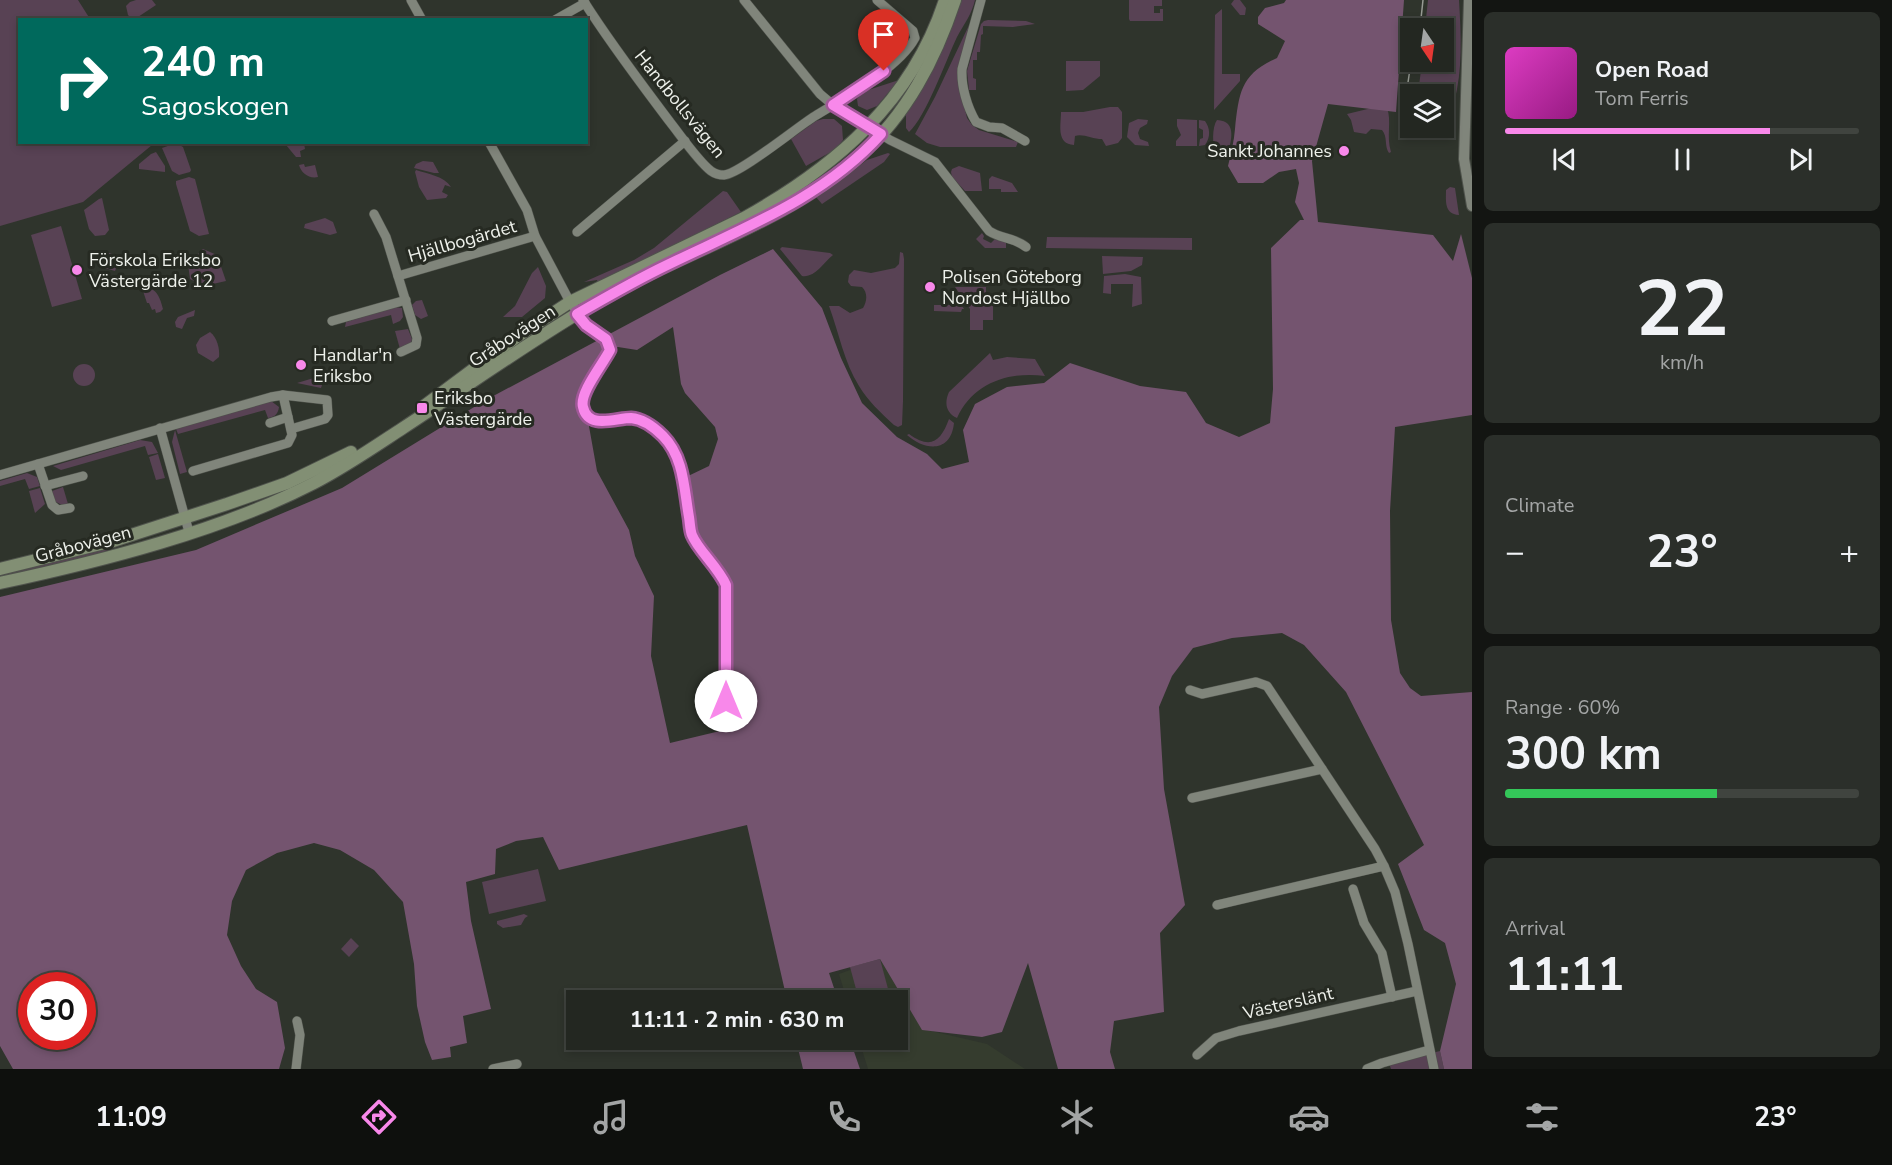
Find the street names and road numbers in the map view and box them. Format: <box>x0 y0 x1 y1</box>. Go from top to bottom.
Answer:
street label: Handbollsvägen <box>629 45 731 163</box>
street label: Hjällbogärdet <box>405 214 520 268</box>
street label: Gråbovägen <box>464 299 560 373</box>
street label: Gråbovägen <box>32 520 134 568</box>
street label: Västerslänt <box>1240 981 1336 1025</box>

